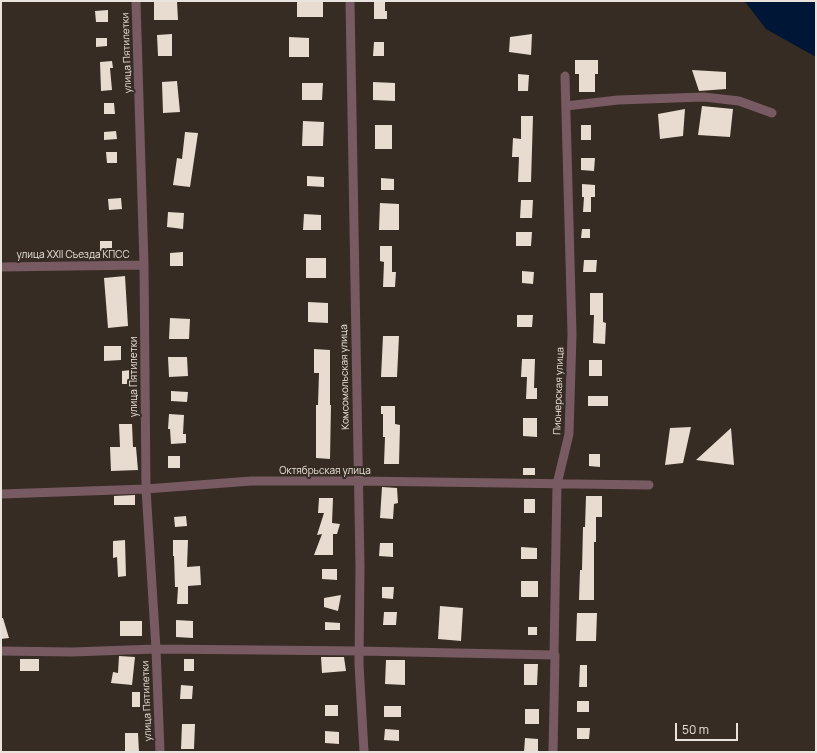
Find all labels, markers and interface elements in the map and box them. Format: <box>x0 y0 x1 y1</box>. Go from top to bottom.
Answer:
street label: улица Пятилетки <box>120 12 134 94</box>
street label: улица XXII Съезда КПСС <box>16 249 130 261</box>
street label: Комсомольская улица <box>338 324 352 430</box>
street label: улица Пятилетки <box>128 337 140 417</box>
street label: Пионерская улица <box>551 347 567 435</box>
street label: Октябрьская улица <box>279 465 371 477</box>
street label: улица Пятилетки <box>140 660 154 742</box>
scale bar <box>677 715 740 741</box>
text: 50 m <box>682 721 709 738</box>

